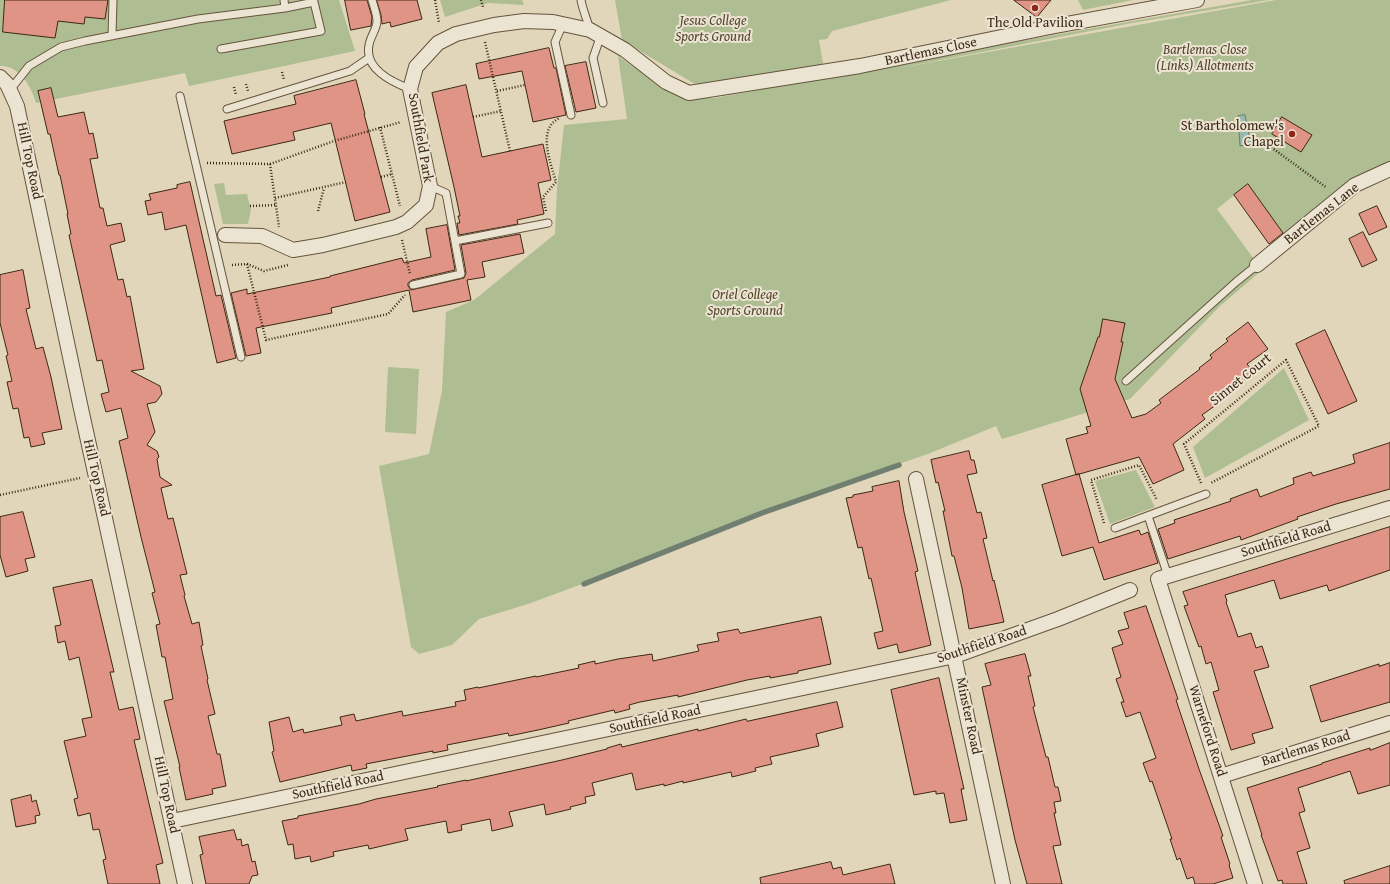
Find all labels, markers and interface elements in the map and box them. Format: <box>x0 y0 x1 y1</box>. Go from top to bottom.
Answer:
marker: The Old Pavilion <box>1030 3 1040 13</box>
park label: Jesus College Sports Ground <box>675 13 751 46</box>
place label: The Old Pavilion <box>987 15 1083 31</box>
street label: Bartlemas Close <box>884 34 978 70</box>
park label: Bartlemas Close (Links) Allotments <box>1156 42 1254 74</box>
street label: Southfield Park <box>404 92 436 184</box>
place label: St Bartholomew's Chapel <box>1181 118 1284 150</box>
street label: Hill Top Road <box>13 121 45 201</box>
marker: St Bartholomew's Chapel <box>1287 129 1297 139</box>
street label: Bartlemas Lane <box>1281 180 1363 248</box>
park label: Oriel College Sports Ground <box>707 287 783 320</box>
street label: Sinnet Court <box>1207 350 1275 410</box>
street label: Hill Top Road <box>79 438 113 518</box>
street label: Southfield Road <box>1239 518 1333 562</box>
street label: Southfield Road <box>935 623 1029 667</box>
street label: Minster Road <box>952 676 984 756</box>
street label: Warneford Road <box>1184 683 1230 779</box>
street label: Southfield Road <box>608 702 702 738</box>
street label: Bartlemas Road <box>1260 728 1352 770</box>
street label: Hill Top Road <box>150 755 182 835</box>
street label: Southfield Road <box>291 768 385 804</box>

